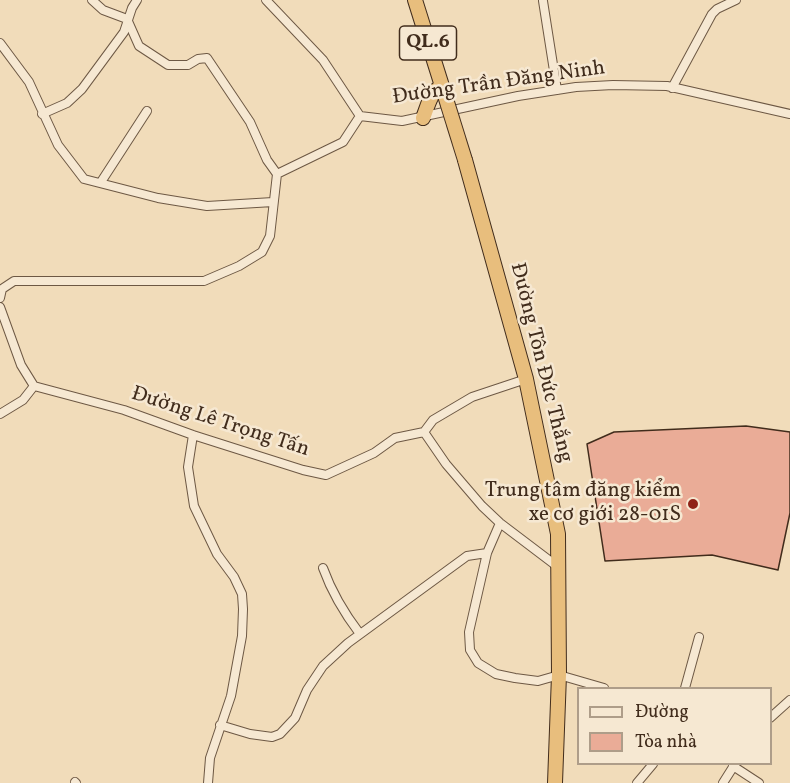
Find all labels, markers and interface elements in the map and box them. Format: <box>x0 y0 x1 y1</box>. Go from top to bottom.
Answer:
road number: QL.6 <box>400 26 456 60</box>
street label: Đường Trần Đăng Ninh <box>391 57 607 111</box>
street label: Đường Tôn Đức Thắng <box>503 261 577 465</box>
street label: Đường Lê Trọng Tấn <box>128 382 312 464</box>
place label: Trung tâm đăng kiểm xe cơ giới 28-01S <box>485 479 681 529</box>
marker: Trung tâm đăng kiểm xe cơ giới 28-01S <box>686 497 700 511</box>
legend <box>577 687 772 765</box>
text: Đường <box>635 700 689 725</box>
text: Tòa nhà <box>635 730 697 755</box>

